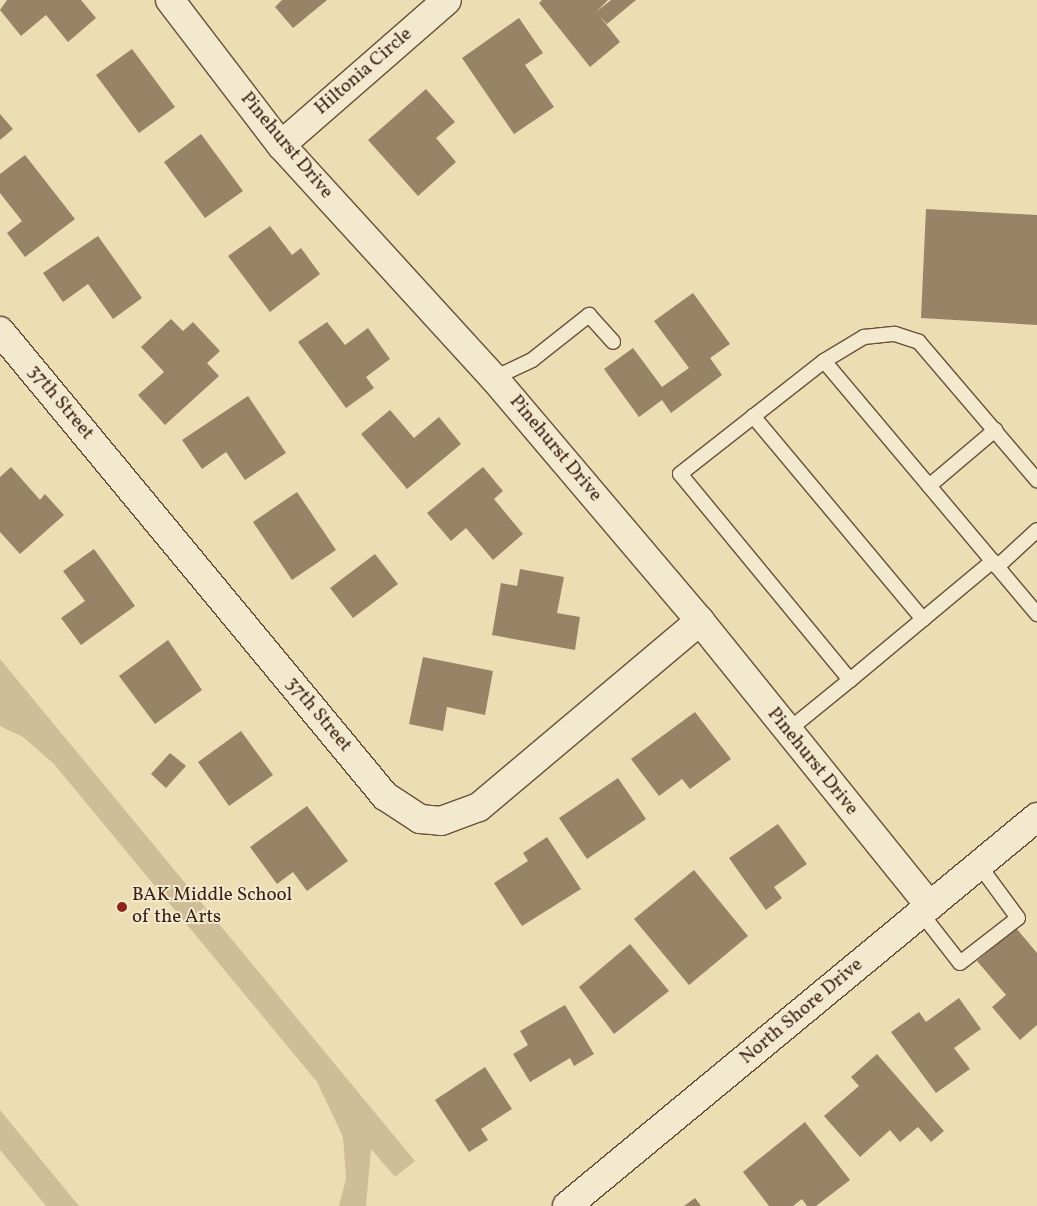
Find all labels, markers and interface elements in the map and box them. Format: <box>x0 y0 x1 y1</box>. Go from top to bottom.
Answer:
street label: Hiltonia Circle <box>311 24 417 120</box>
street label: Pinehurst Drive <box>235 88 337 204</box>
street label: 37th Street <box>22 361 98 445</box>
street label: Pinehurst Drive <box>504 391 606 507</box>
street label: 37th Street <box>280 673 356 757</box>
street label: Pinehurst Drive <box>762 703 862 821</box>
place label: BAK Middle School of the Arts <box>132 885 292 929</box>
marker: BAK Middle School of the Arts <box>116 901 128 913</box>
street label: North Shore Drive <box>736 954 868 1070</box>

